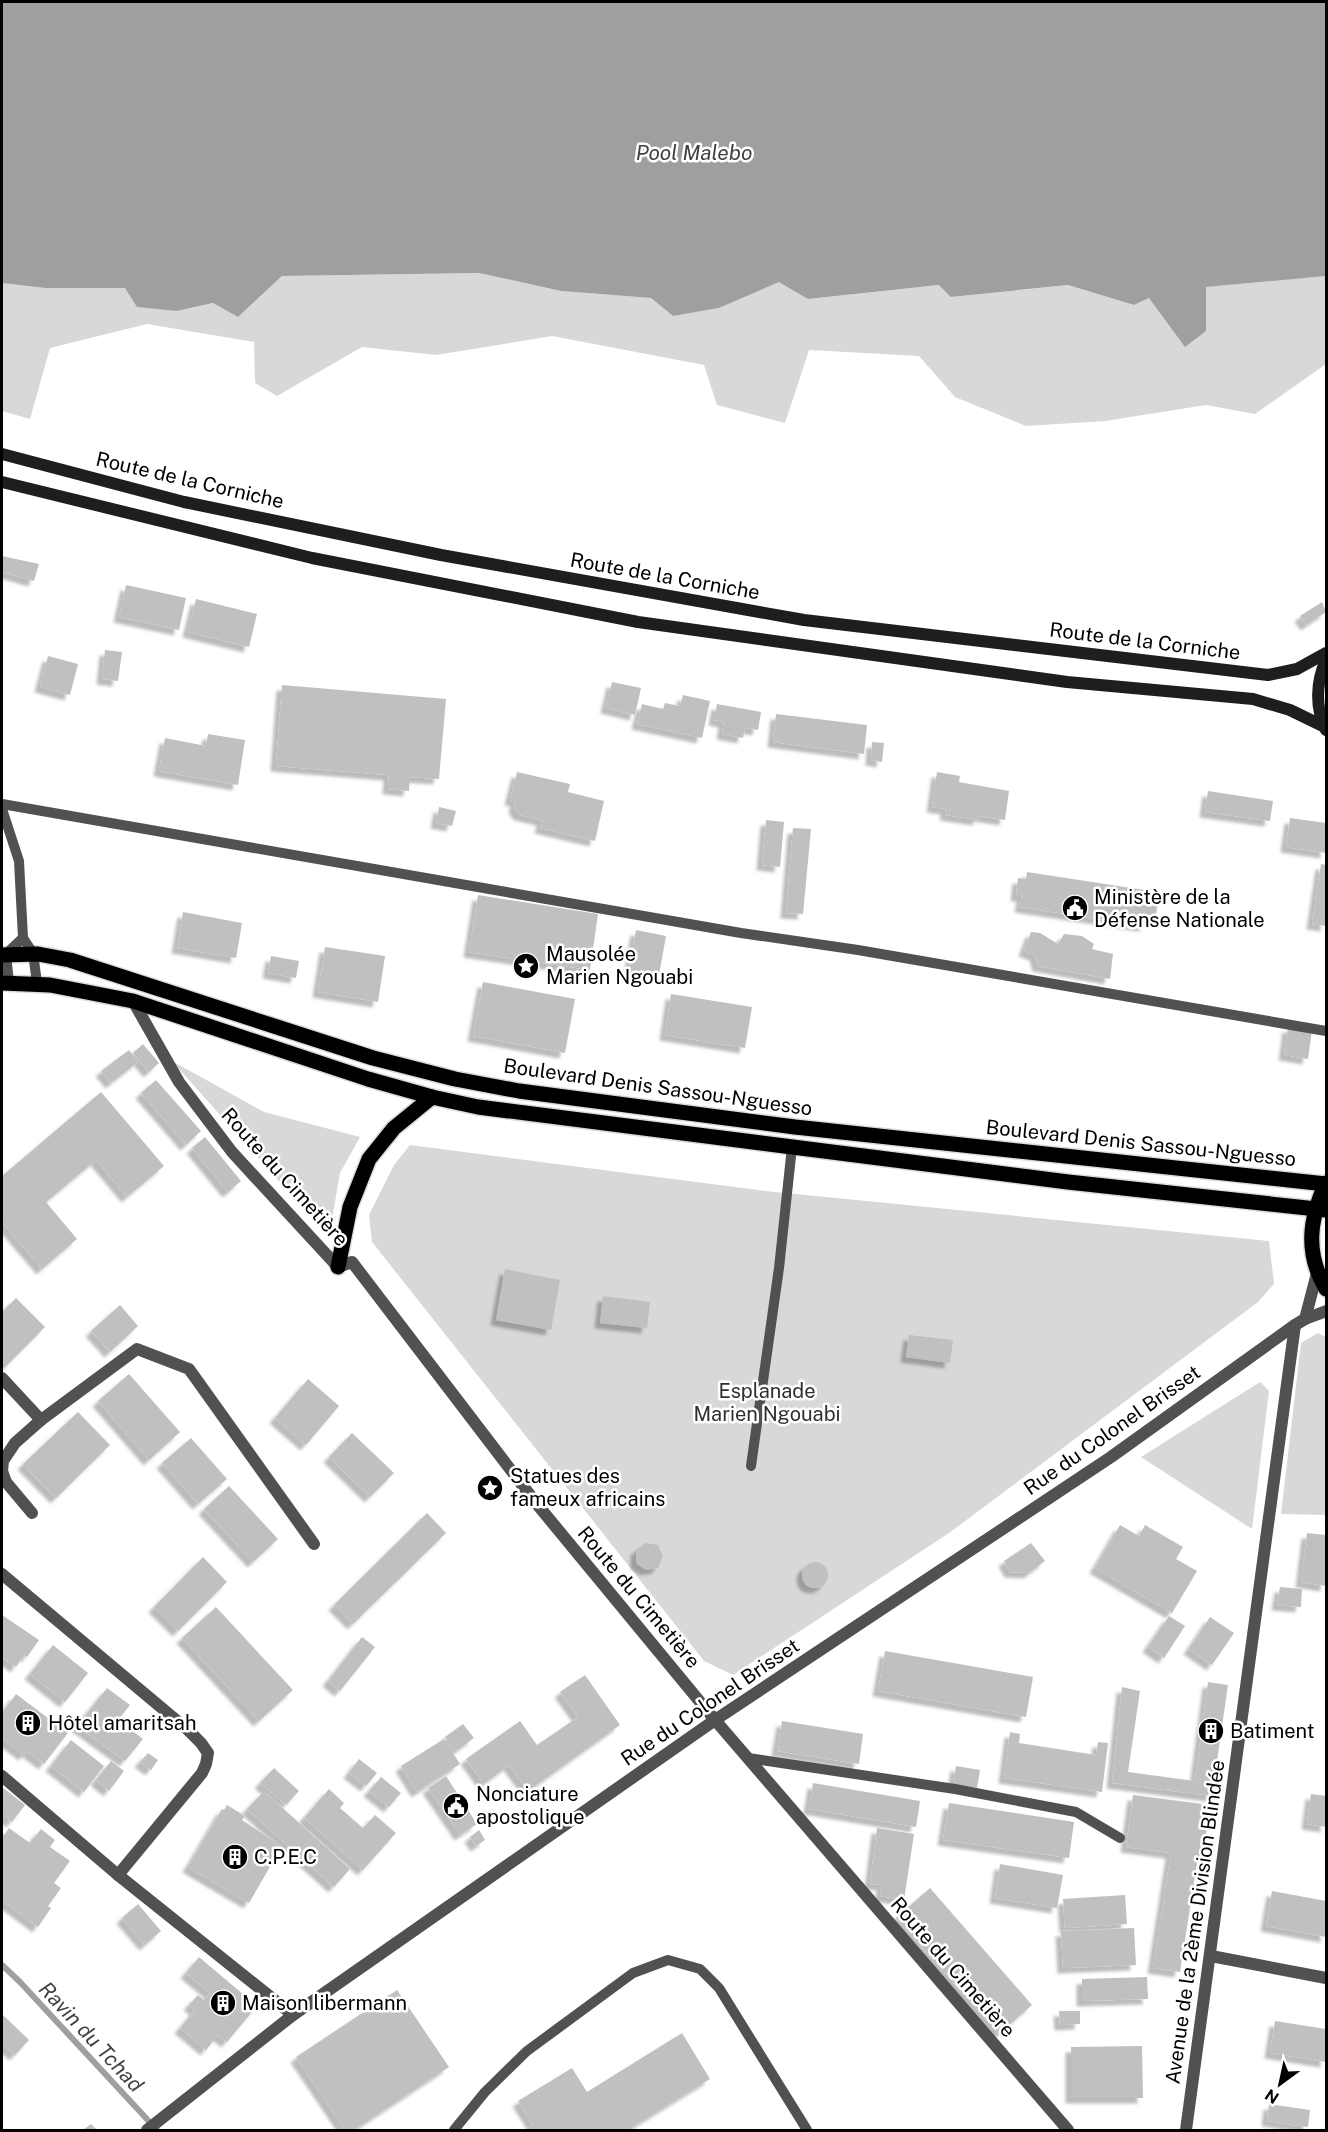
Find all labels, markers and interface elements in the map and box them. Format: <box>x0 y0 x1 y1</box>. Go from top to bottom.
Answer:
water label: Pool Malebo <box>636 140 752 165</box>
street label: Route de la Corniche <box>94 447 286 513</box>
street label: Route de la Corniche <box>568 547 762 605</box>
street label: Route de la Corniche <box>1048 617 1242 665</box>
place label: Ministère de la Défense Nationale <box>1094 885 1265 932</box>
public building icon: Ministère de la Défense Nationale <box>1060 893 1090 923</box>
place label: Mausolée Marien Ngouabi <box>546 942 693 989</box>
place icon: Mausolée Marien Ngouabi <box>511 951 541 981</box>
street label: Boulevard Denis Sassou-Nguesso <box>502 1053 814 1121</box>
street label: Route du Cimetière <box>217 1103 353 1251</box>
street label: Boulevard Denis Sassou-Nguesso <box>985 1115 1297 1171</box>
street label: Rue du Colonel Brisset <box>1019 1360 1205 1500</box>
park label: Esplanade Marien Ngouabi <box>693 1379 841 1426</box>
place label: Statues des fameux africains <box>510 1464 665 1511</box>
place icon: Statues des fameux africains <box>475 1473 505 1503</box>
street label: Route du Cimetière <box>573 1521 705 1673</box>
street label: Rue du Colonel Brisset <box>616 1633 804 1771</box>
building icon: Hôtel amaritsah <box>13 1708 43 1738</box>
place label: Hôtel amaritsah <box>48 1711 196 1735</box>
building icon: Batiment <box>1196 1716 1226 1746</box>
place label: Batiment <box>1230 1719 1314 1743</box>
street label: Avenue de la 2ème Division Blindée <box>1160 1758 1230 2086</box>
place label: Nonciature apostolique <box>476 1782 585 1829</box>
public building icon: Nonciature apostolique <box>441 1791 471 1821</box>
building icon: C.P.E.C <box>220 1842 250 1872</box>
place label: C.P.E.C <box>254 1845 317 1869</box>
street label: Route du Cimetière <box>886 1892 1020 2042</box>
water label: Ravin du Tchad <box>34 1976 149 2097</box>
building icon: Maison libermann <box>208 1988 238 2018</box>
place label: Maison libermann <box>242 1991 407 2015</box>
north arrow <box>1250 2054 1310 2114</box>
text: N <box>1262 2085 1283 2108</box>

